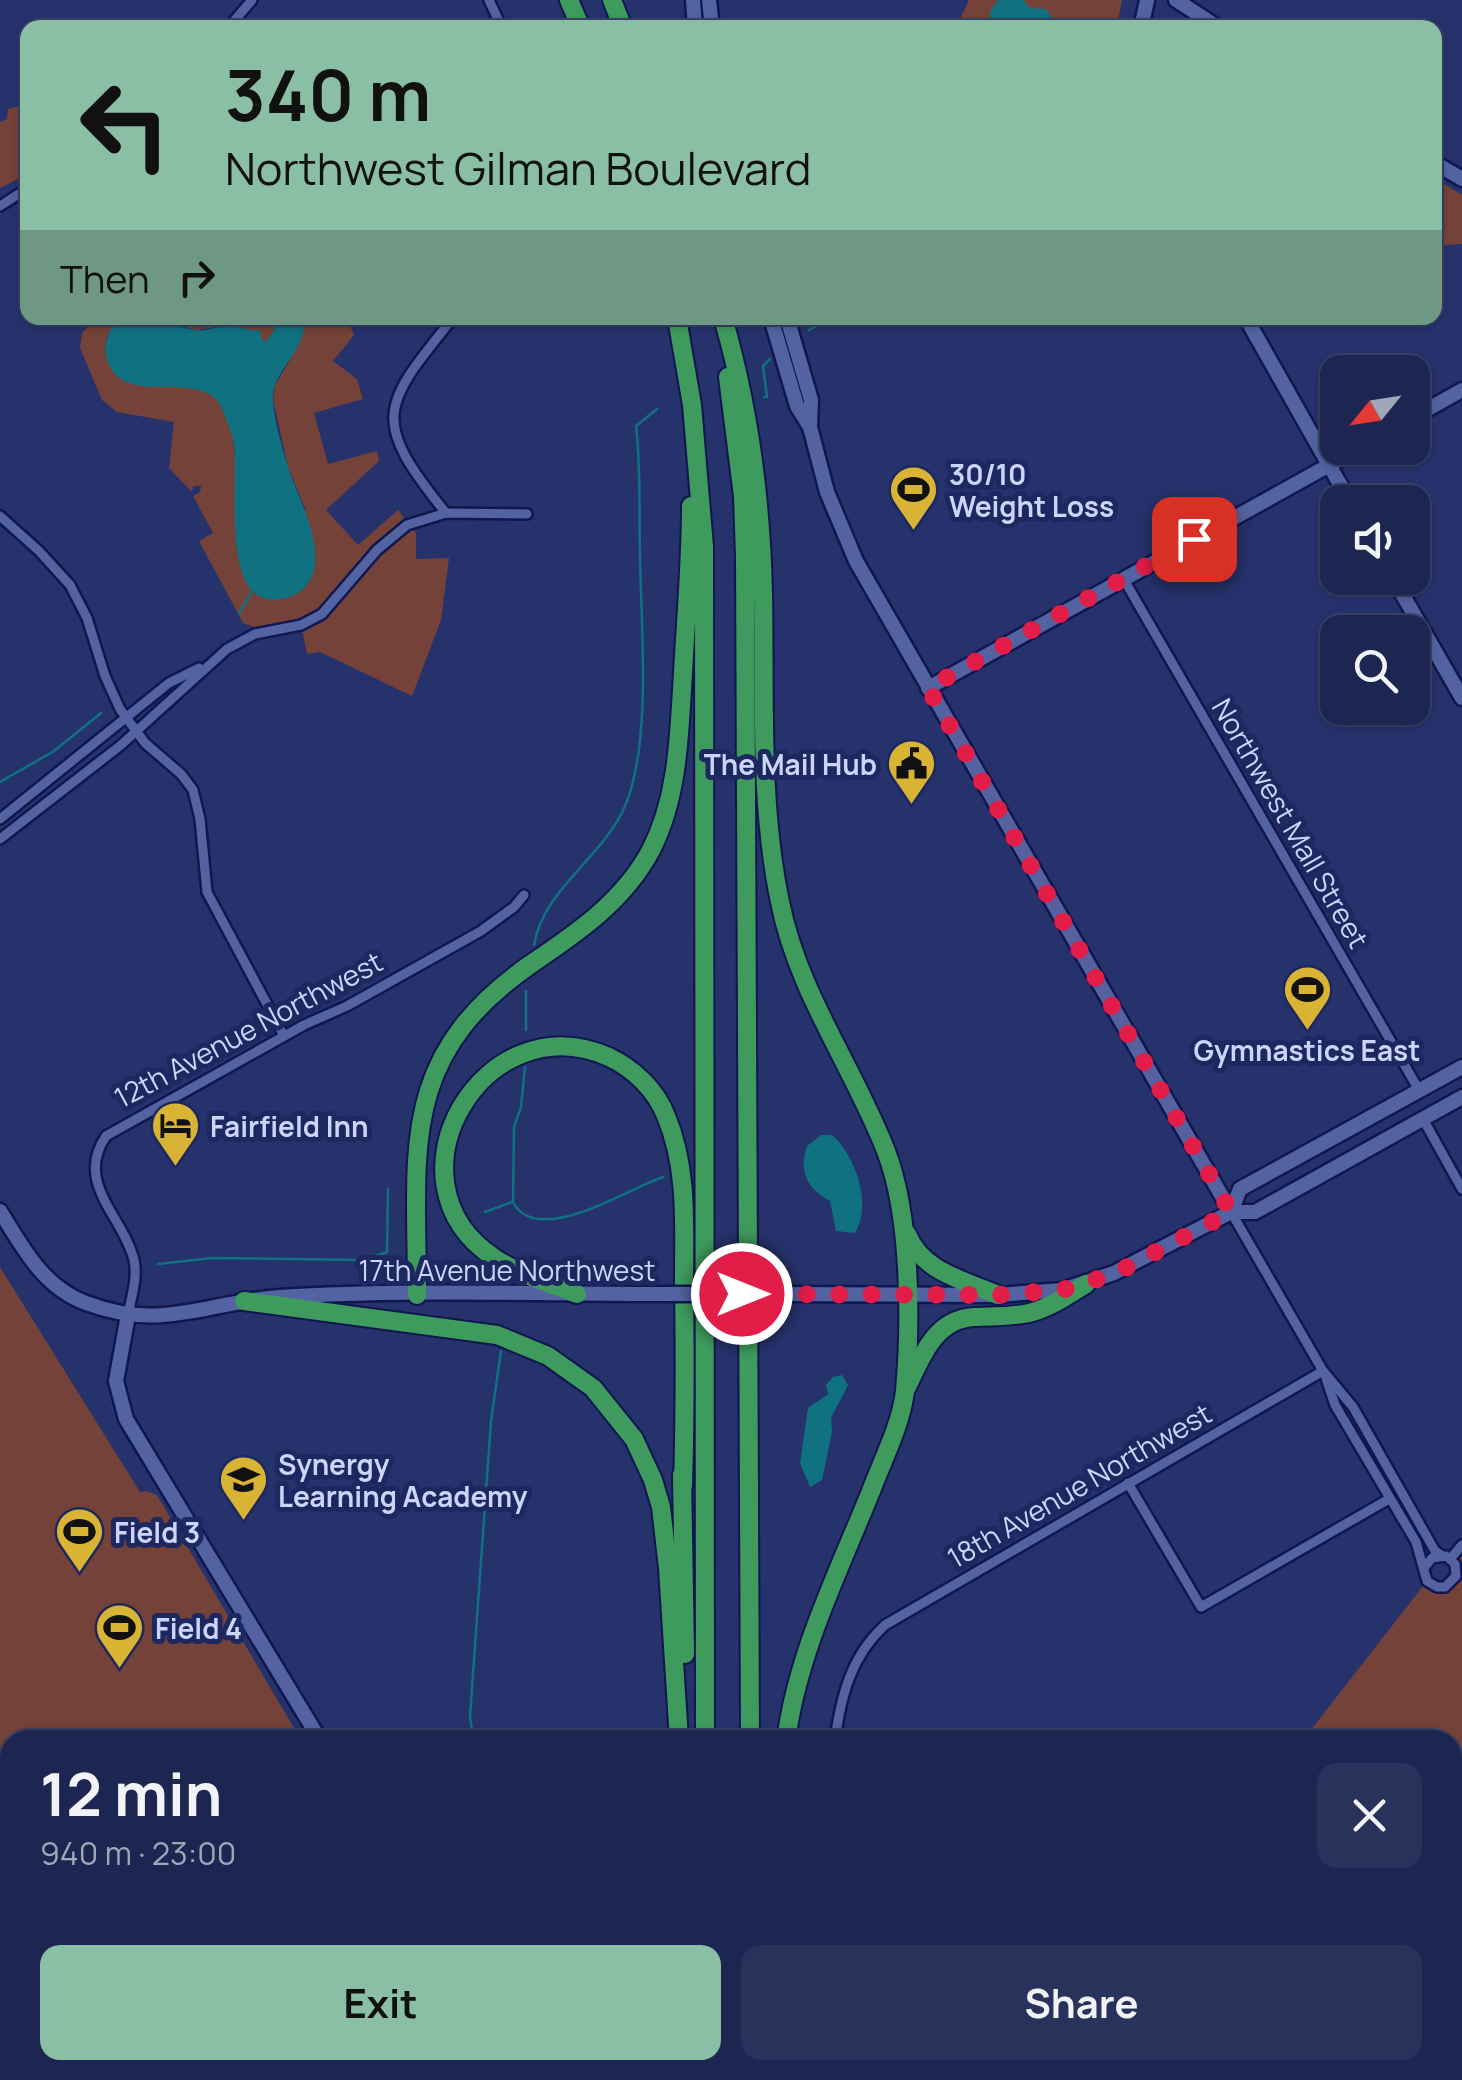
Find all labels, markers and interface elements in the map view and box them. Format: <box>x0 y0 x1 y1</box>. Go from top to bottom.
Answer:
text: 340 m <box>225 46 431 142</box>
icon: left <box>60 60 190 190</box>
text: Northwest Gilman Boulevard <box>225 137 811 199</box>
icon: right <box>169 250 224 305</box>
text: Then <box>60 252 149 304</box>
north arrow <box>1320 355 1430 465</box>
map controls <box>1320 355 1430 725</box>
place label: 30/10 Weight Loss <box>949 455 1114 525</box>
sports icon: 30/10 Weight Loss <box>888 464 940 532</box>
button: sound <box>1320 485 1430 595</box>
pin <box>1152 497 1237 582</box>
icon: arrive <box>1167 512 1222 567</box>
button: search <box>1320 615 1430 725</box>
street label: Northwest Mall Street <box>1204 691 1378 955</box>
public building icon: The Mail Hub <box>886 738 938 806</box>
place label: The Mail Hub <box>704 745 877 783</box>
street label: 12th Avenue Northwest <box>107 942 389 1116</box>
sports icon: Gymnastics East <box>1281 964 1333 1032</box>
place label: Gymnastics East <box>1194 1031 1420 1069</box>
hotel icon: Fairfield Inn <box>149 1100 201 1168</box>
place label: Fairfield Inn <box>210 1107 369 1145</box>
position arrow <box>690 1242 794 1346</box>
street label: 17th Avenue Northwest <box>359 1251 655 1289</box>
street label: 18th Avenue Northwest <box>940 1394 1218 1576</box>
place label: Synergy Learning Academy <box>278 1445 528 1515</box>
school or university icon: Synergy Learning Academy <box>217 1454 269 1522</box>
sports icon: Field 3 <box>53 1506 105 1574</box>
place label: Field 3 <box>114 1513 200 1551</box>
sports icon: Field 4 <box>94 1602 146 1670</box>
place label: Field 4 <box>155 1609 242 1647</box>
text: 12 min <box>40 1752 222 1834</box>
button: close <box>1317 1763 1422 1868</box>
text: 940 m · 23:00 <box>40 1831 236 1875</box>
button: Exit <box>40 1945 721 2060</box>
button: Share <box>741 1945 1422 2060</box>

